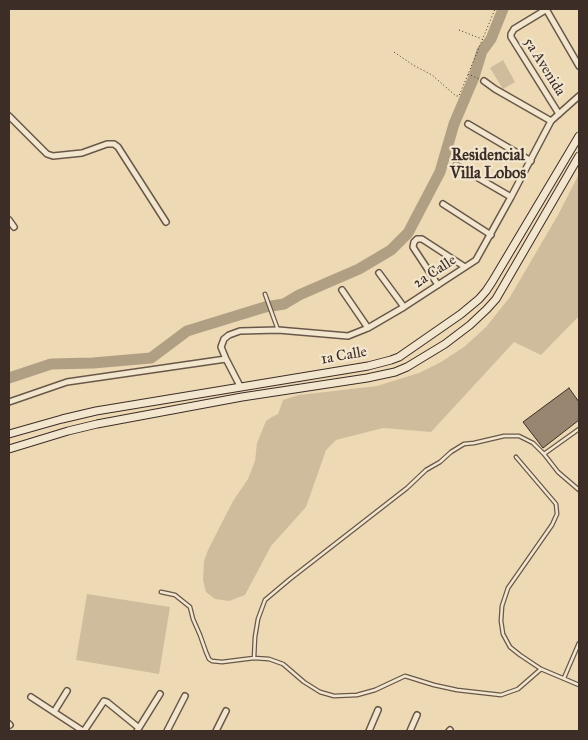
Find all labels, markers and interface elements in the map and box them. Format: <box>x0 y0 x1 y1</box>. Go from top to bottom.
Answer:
street label: 5a Avenida <box>519 35 569 99</box>
district label: Residencial Villa Lobos <box>450 146 526 184</box>
street label: 2a Calle <box>410 251 460 293</box>
street label: 1a Calle <box>320 343 368 369</box>

